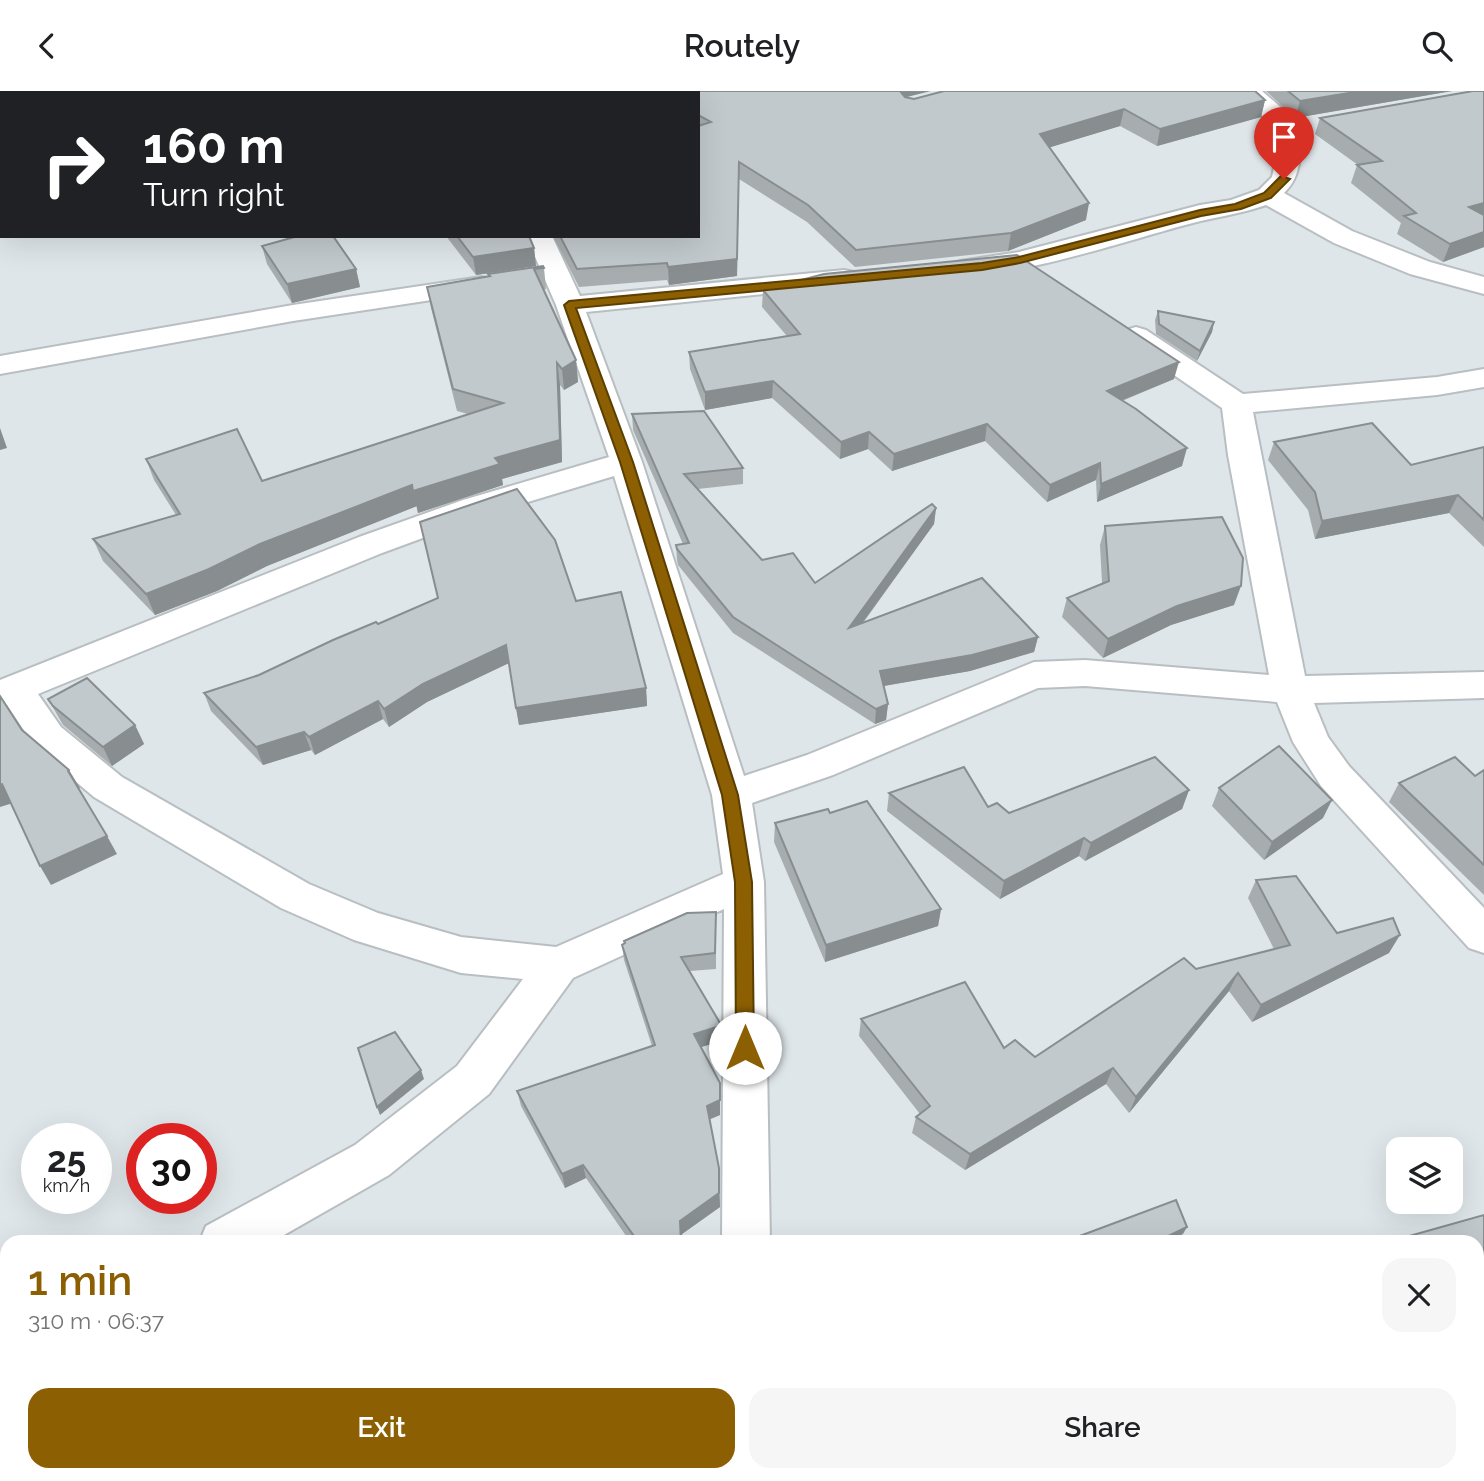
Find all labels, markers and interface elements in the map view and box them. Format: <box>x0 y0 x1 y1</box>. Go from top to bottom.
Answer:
icon: back <box>28 27 66 65</box>
text: Routely <box>684 27 800 64</box>
icon: search <box>1418 27 1456 65</box>
pin <box>1254 107 1314 179</box>
text: 160 m <box>143 117 284 174</box>
icon: arrive <box>1265 118 1303 156</box>
icon: right <box>28 119 119 210</box>
text: Turn right <box>143 176 284 213</box>
position arrow <box>708 1011 782 1085</box>
speed limit sign: 30 <box>126 1123 217 1214</box>
map controls <box>1386 1137 1463 1214</box>
button: layers <box>1386 1137 1463 1214</box>
text: 25 <box>47 1139 86 1180</box>
text: km/h <box>43 1175 90 1196</box>
text: 1 min <box>28 1256 132 1305</box>
button: close <box>1382 1258 1456 1332</box>
text: 310 m · 06:37 <box>28 1307 164 1334</box>
button: Exit <box>28 1388 735 1468</box>
button: Share <box>749 1388 1456 1468</box>

